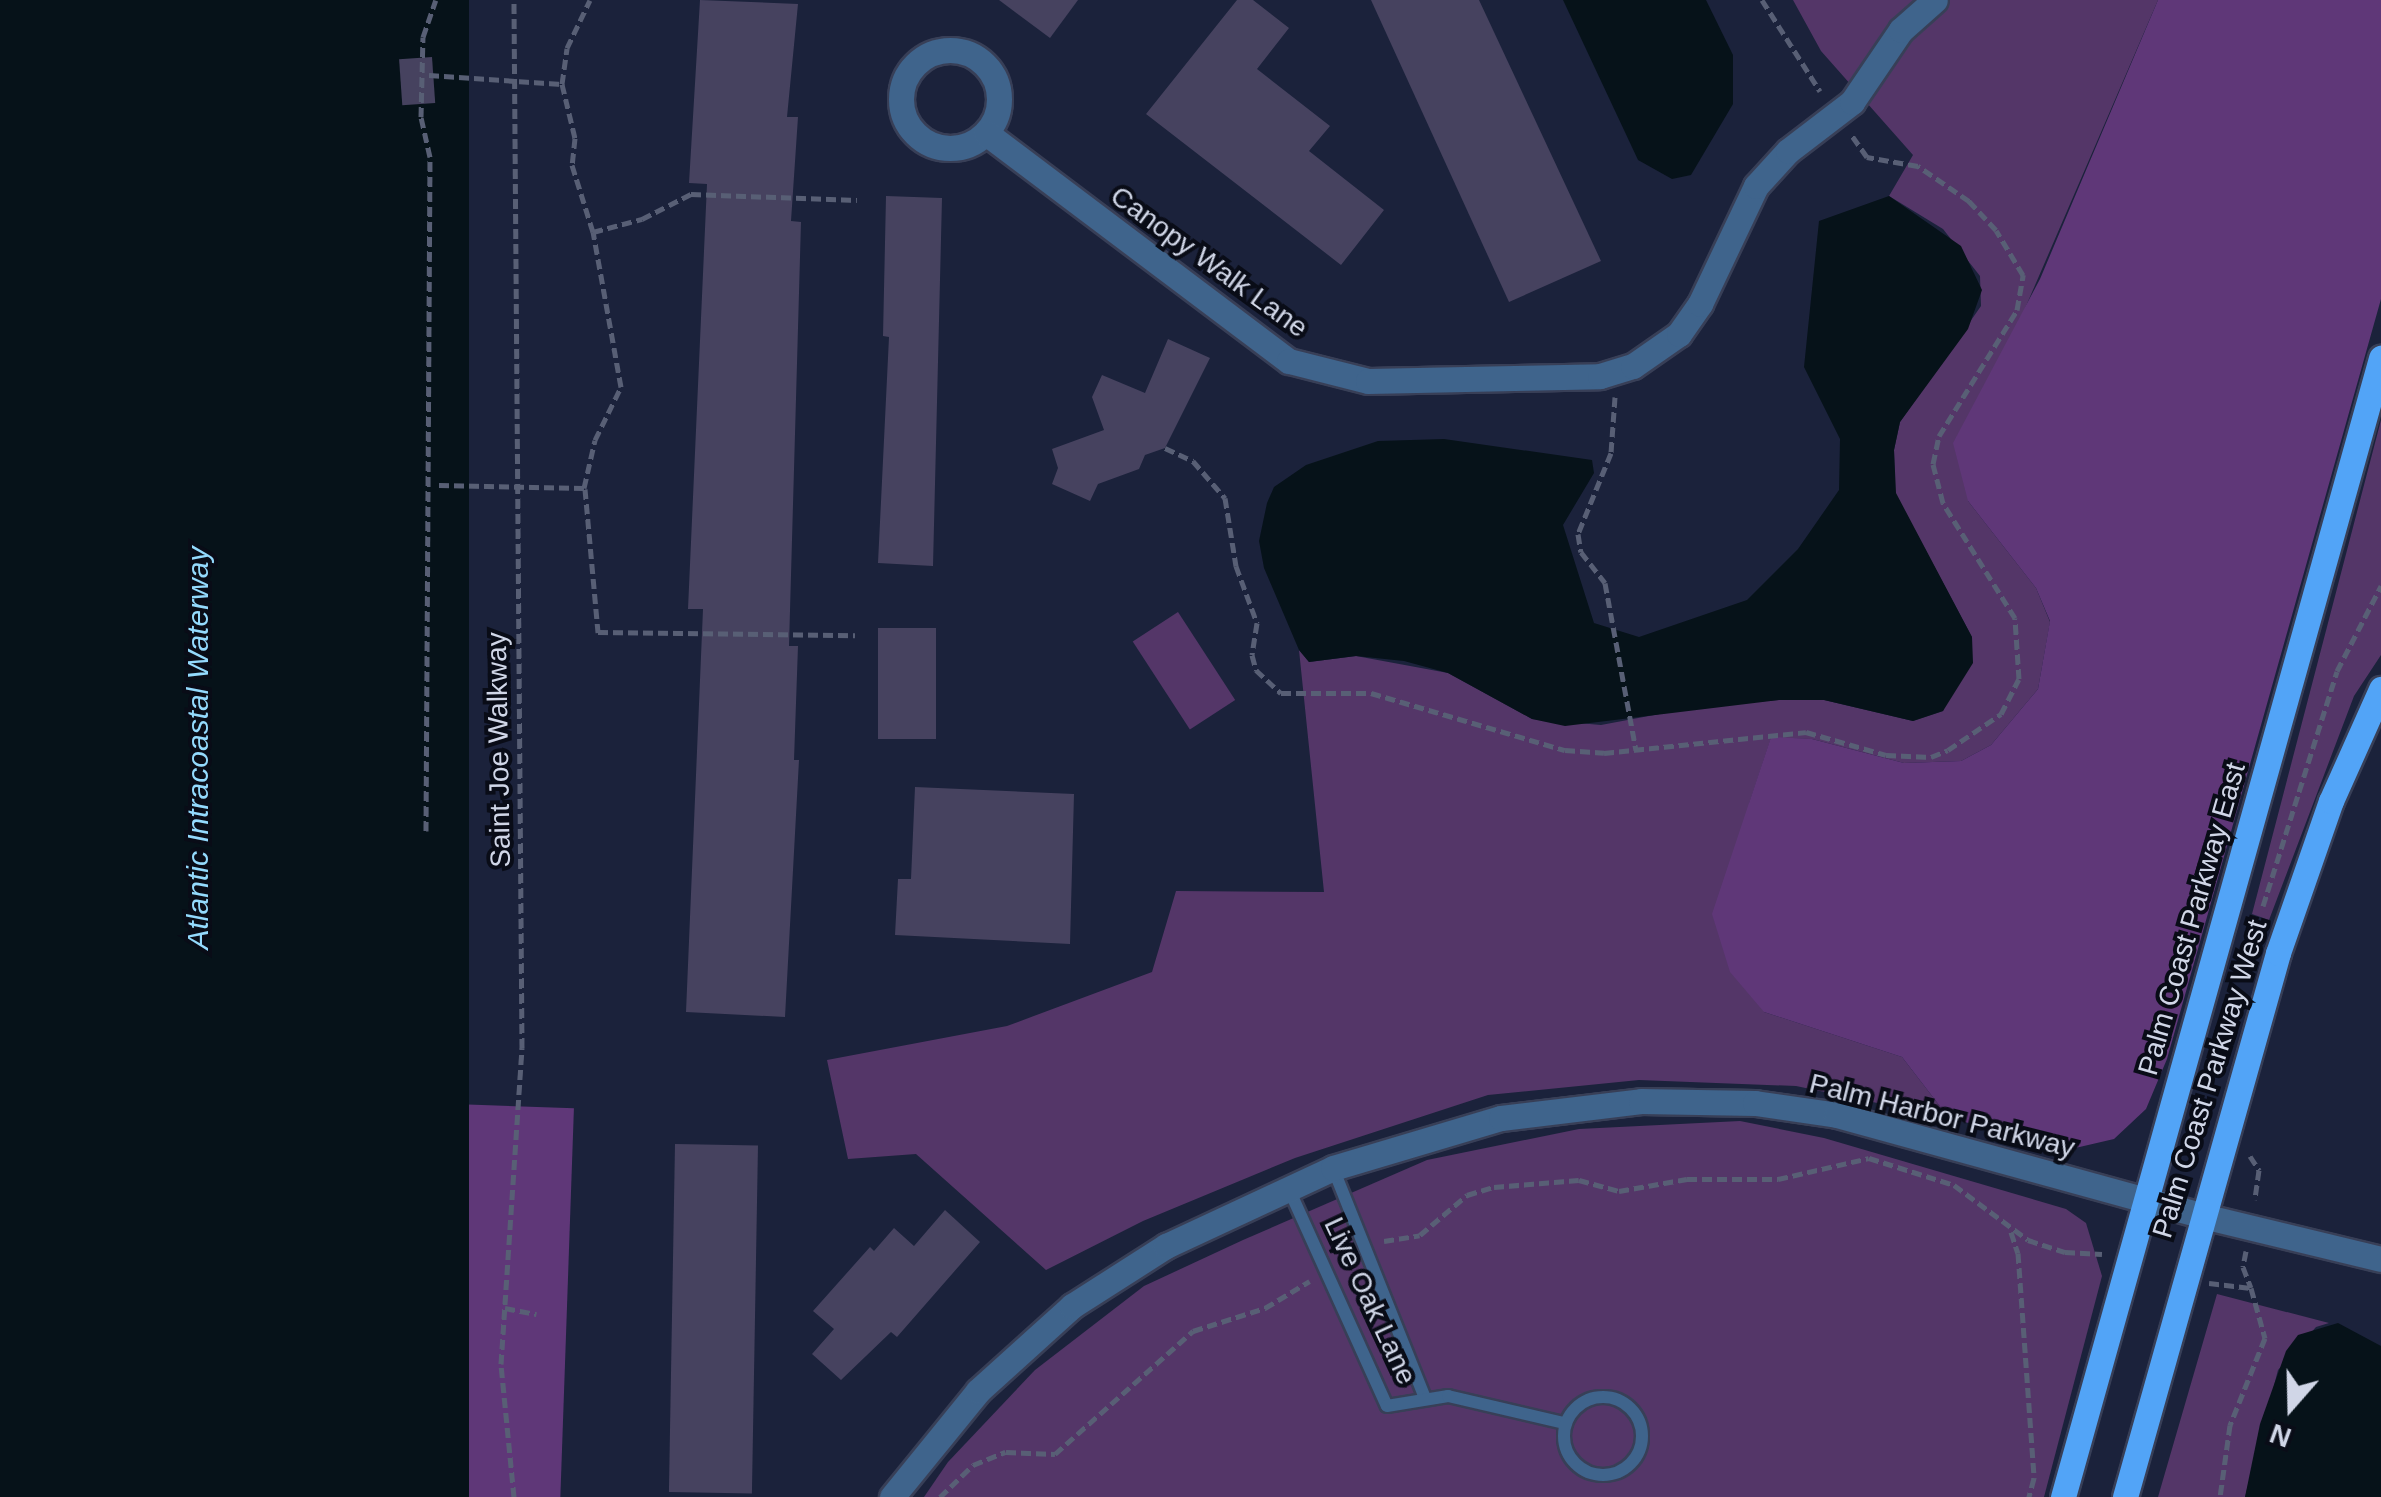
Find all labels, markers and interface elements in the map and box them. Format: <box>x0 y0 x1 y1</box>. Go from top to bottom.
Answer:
street label: Canopy Walk Lane <box>1104 179 1314 345</box>
water label: Atlantic Intracoastal Waterway <box>180 547 216 949</box>
street label: Saint Joe Walkway <box>480 632 518 868</box>
street label: Palm Coast Parkway East <box>2131 759 2253 1079</box>
street label: Palm Coast Parkway West <box>2146 916 2274 1242</box>
street label: Palm Harbor Parkway <box>1806 1067 2078 1165</box>
street label: Live Oak Lane <box>1317 1212 1423 1390</box>
north arrow <box>2241 1357 2341 1457</box>
text: N <box>2266 1418 2295 1454</box>

